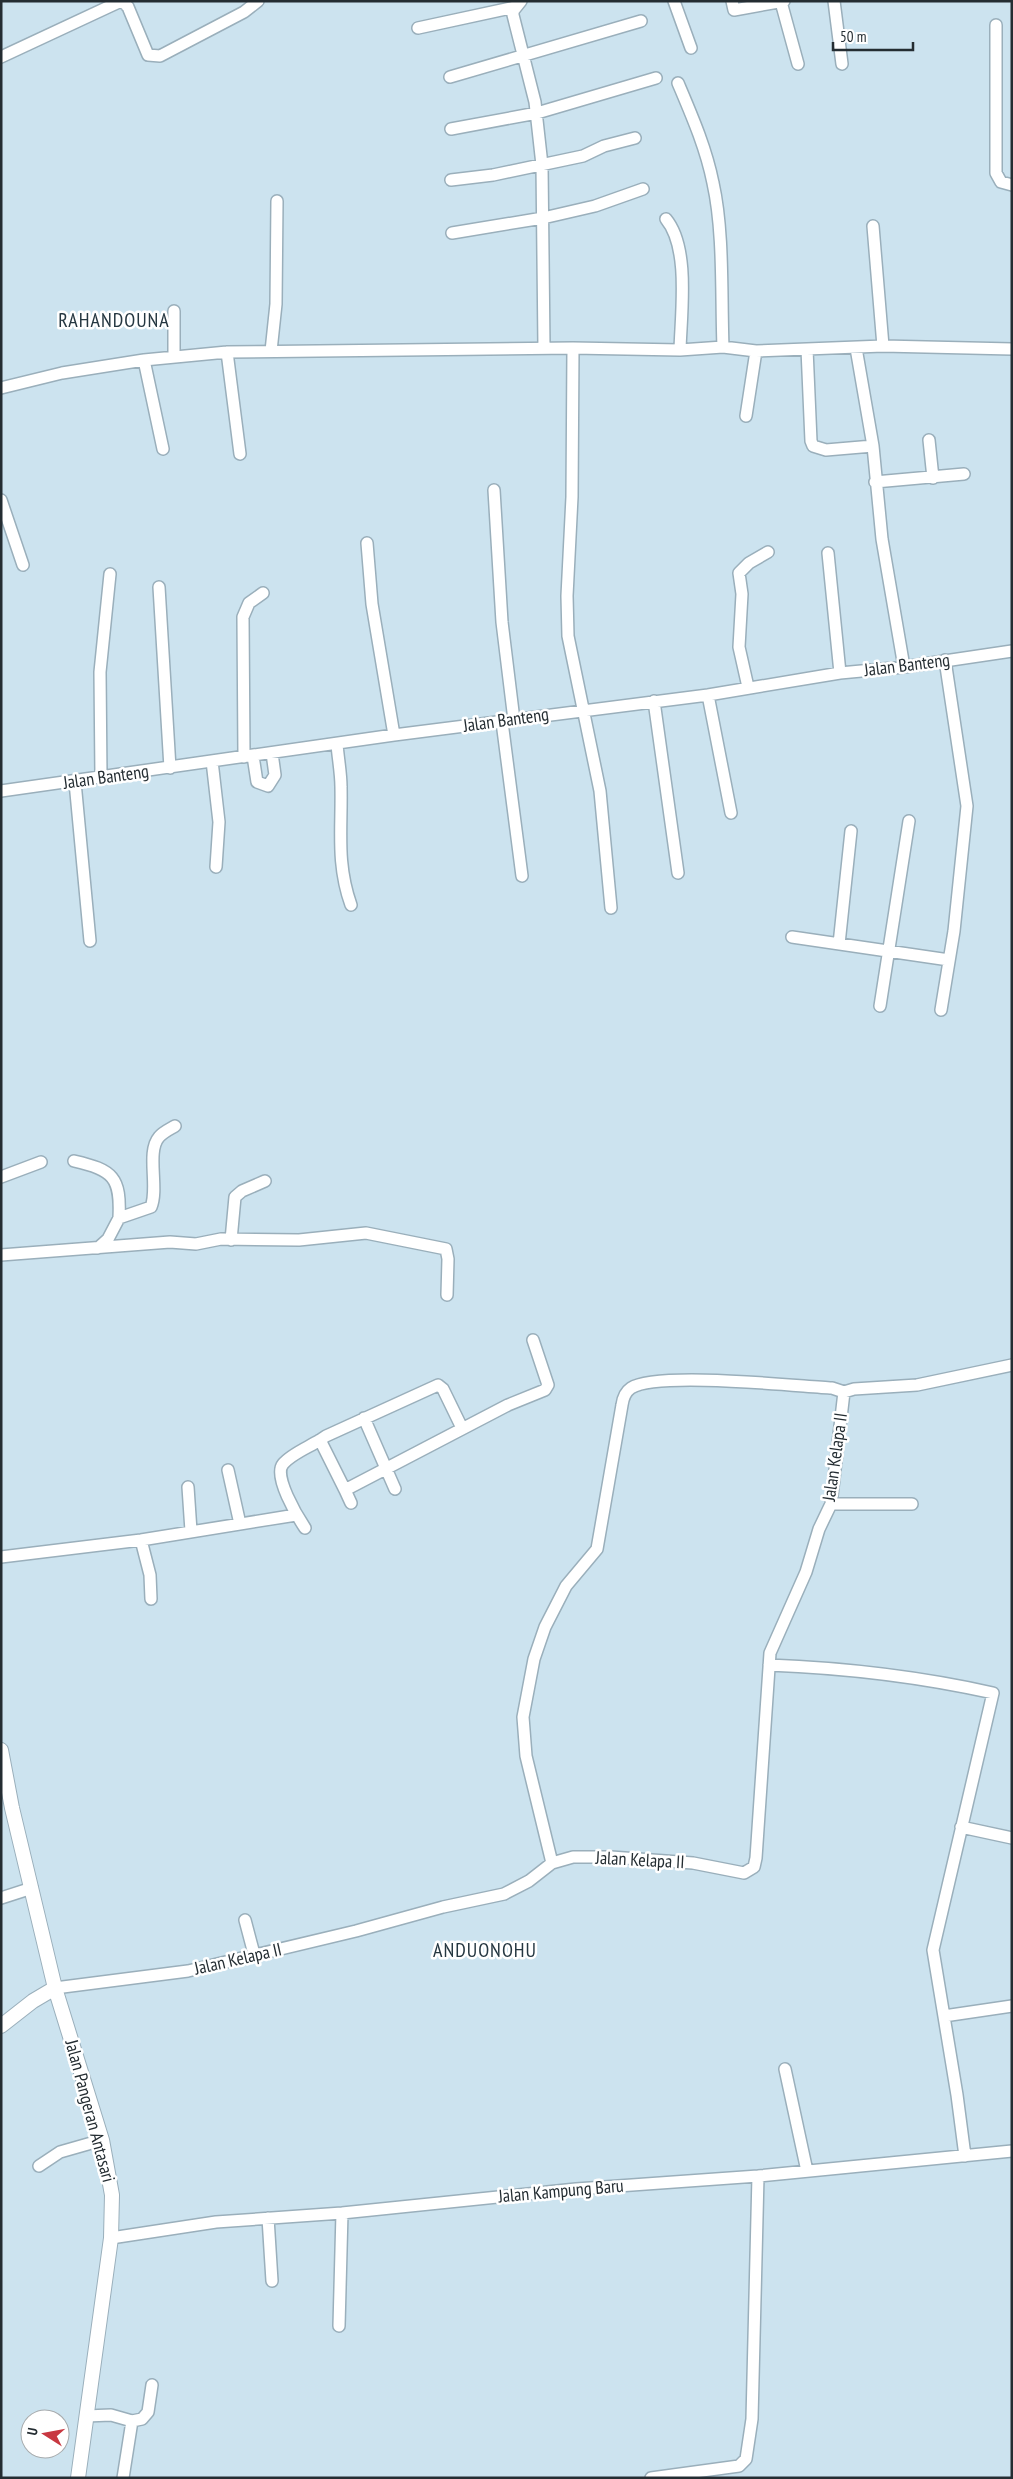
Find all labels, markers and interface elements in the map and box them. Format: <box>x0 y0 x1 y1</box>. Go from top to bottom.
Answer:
scale bar <box>833 20 913 52</box>
text: 50 m <box>840 27 866 46</box>
district label: RAHANDOUNA <box>58 307 170 333</box>
street label: Jalan Banteng <box>862 648 951 681</box>
street label: Jalan Banteng <box>461 702 550 737</box>
street label: Jalan Banteng <box>61 759 150 794</box>
street label: Jalan Kelapa II <box>817 1411 852 1504</box>
street label: Jalan Kelapa II <box>594 1846 685 1873</box>
street label: Jalan Kelapa II <box>191 1937 284 1980</box>
district label: ANDUONOHU <box>433 1937 537 1963</box>
street label: Jalan Pangeran Antasari <box>60 2036 121 2185</box>
street label: Jalan Kampung Baru <box>496 2174 625 2208</box>
north arrow <box>20 2409 70 2459</box>
text: U <box>23 2426 42 2437</box>

